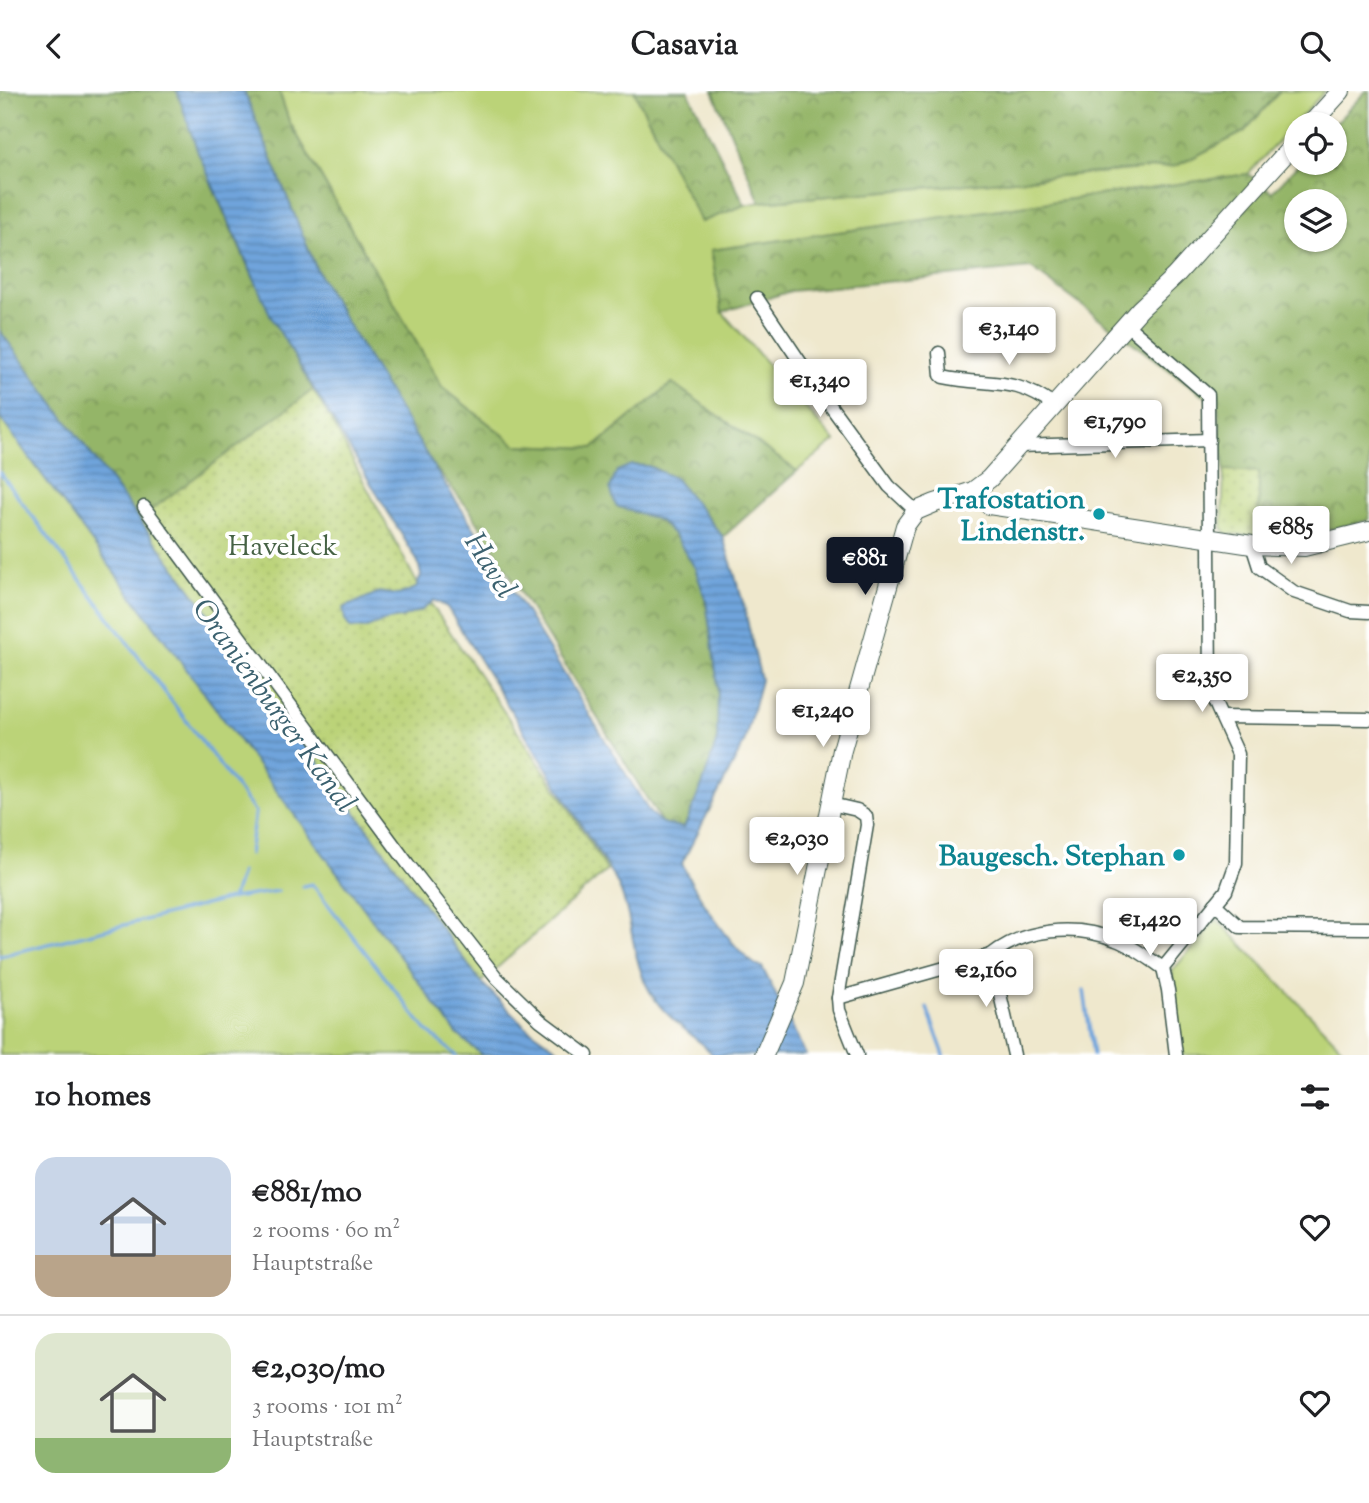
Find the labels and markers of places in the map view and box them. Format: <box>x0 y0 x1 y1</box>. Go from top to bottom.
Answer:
pin: €3,140 <box>952 307 1066 367</box>
pin: €1,340 <box>763 359 877 419</box>
pin: €1,790 <box>1058 401 1172 460</box>
place label: Trafostation Lindenstr. <box>937 481 1085 553</box>
marker: Trafostation Lindenstr. <box>1091 506 1107 522</box>
pin: €885 <box>1250 507 1332 566</box>
pin: €881 <box>824 538 906 597</box>
pin: €2,350 <box>1145 655 1259 714</box>
pin: €1,240 <box>766 689 880 749</box>
pin: €2,030 <box>740 817 854 877</box>
place label: Baugesch. Stephan <box>939 838 1165 878</box>
marker: Baugesch. Stephan <box>1171 847 1187 863</box>
pin: €1,420 <box>1093 899 1207 958</box>
pin: €2,160 <box>929 949 1043 1009</box>

